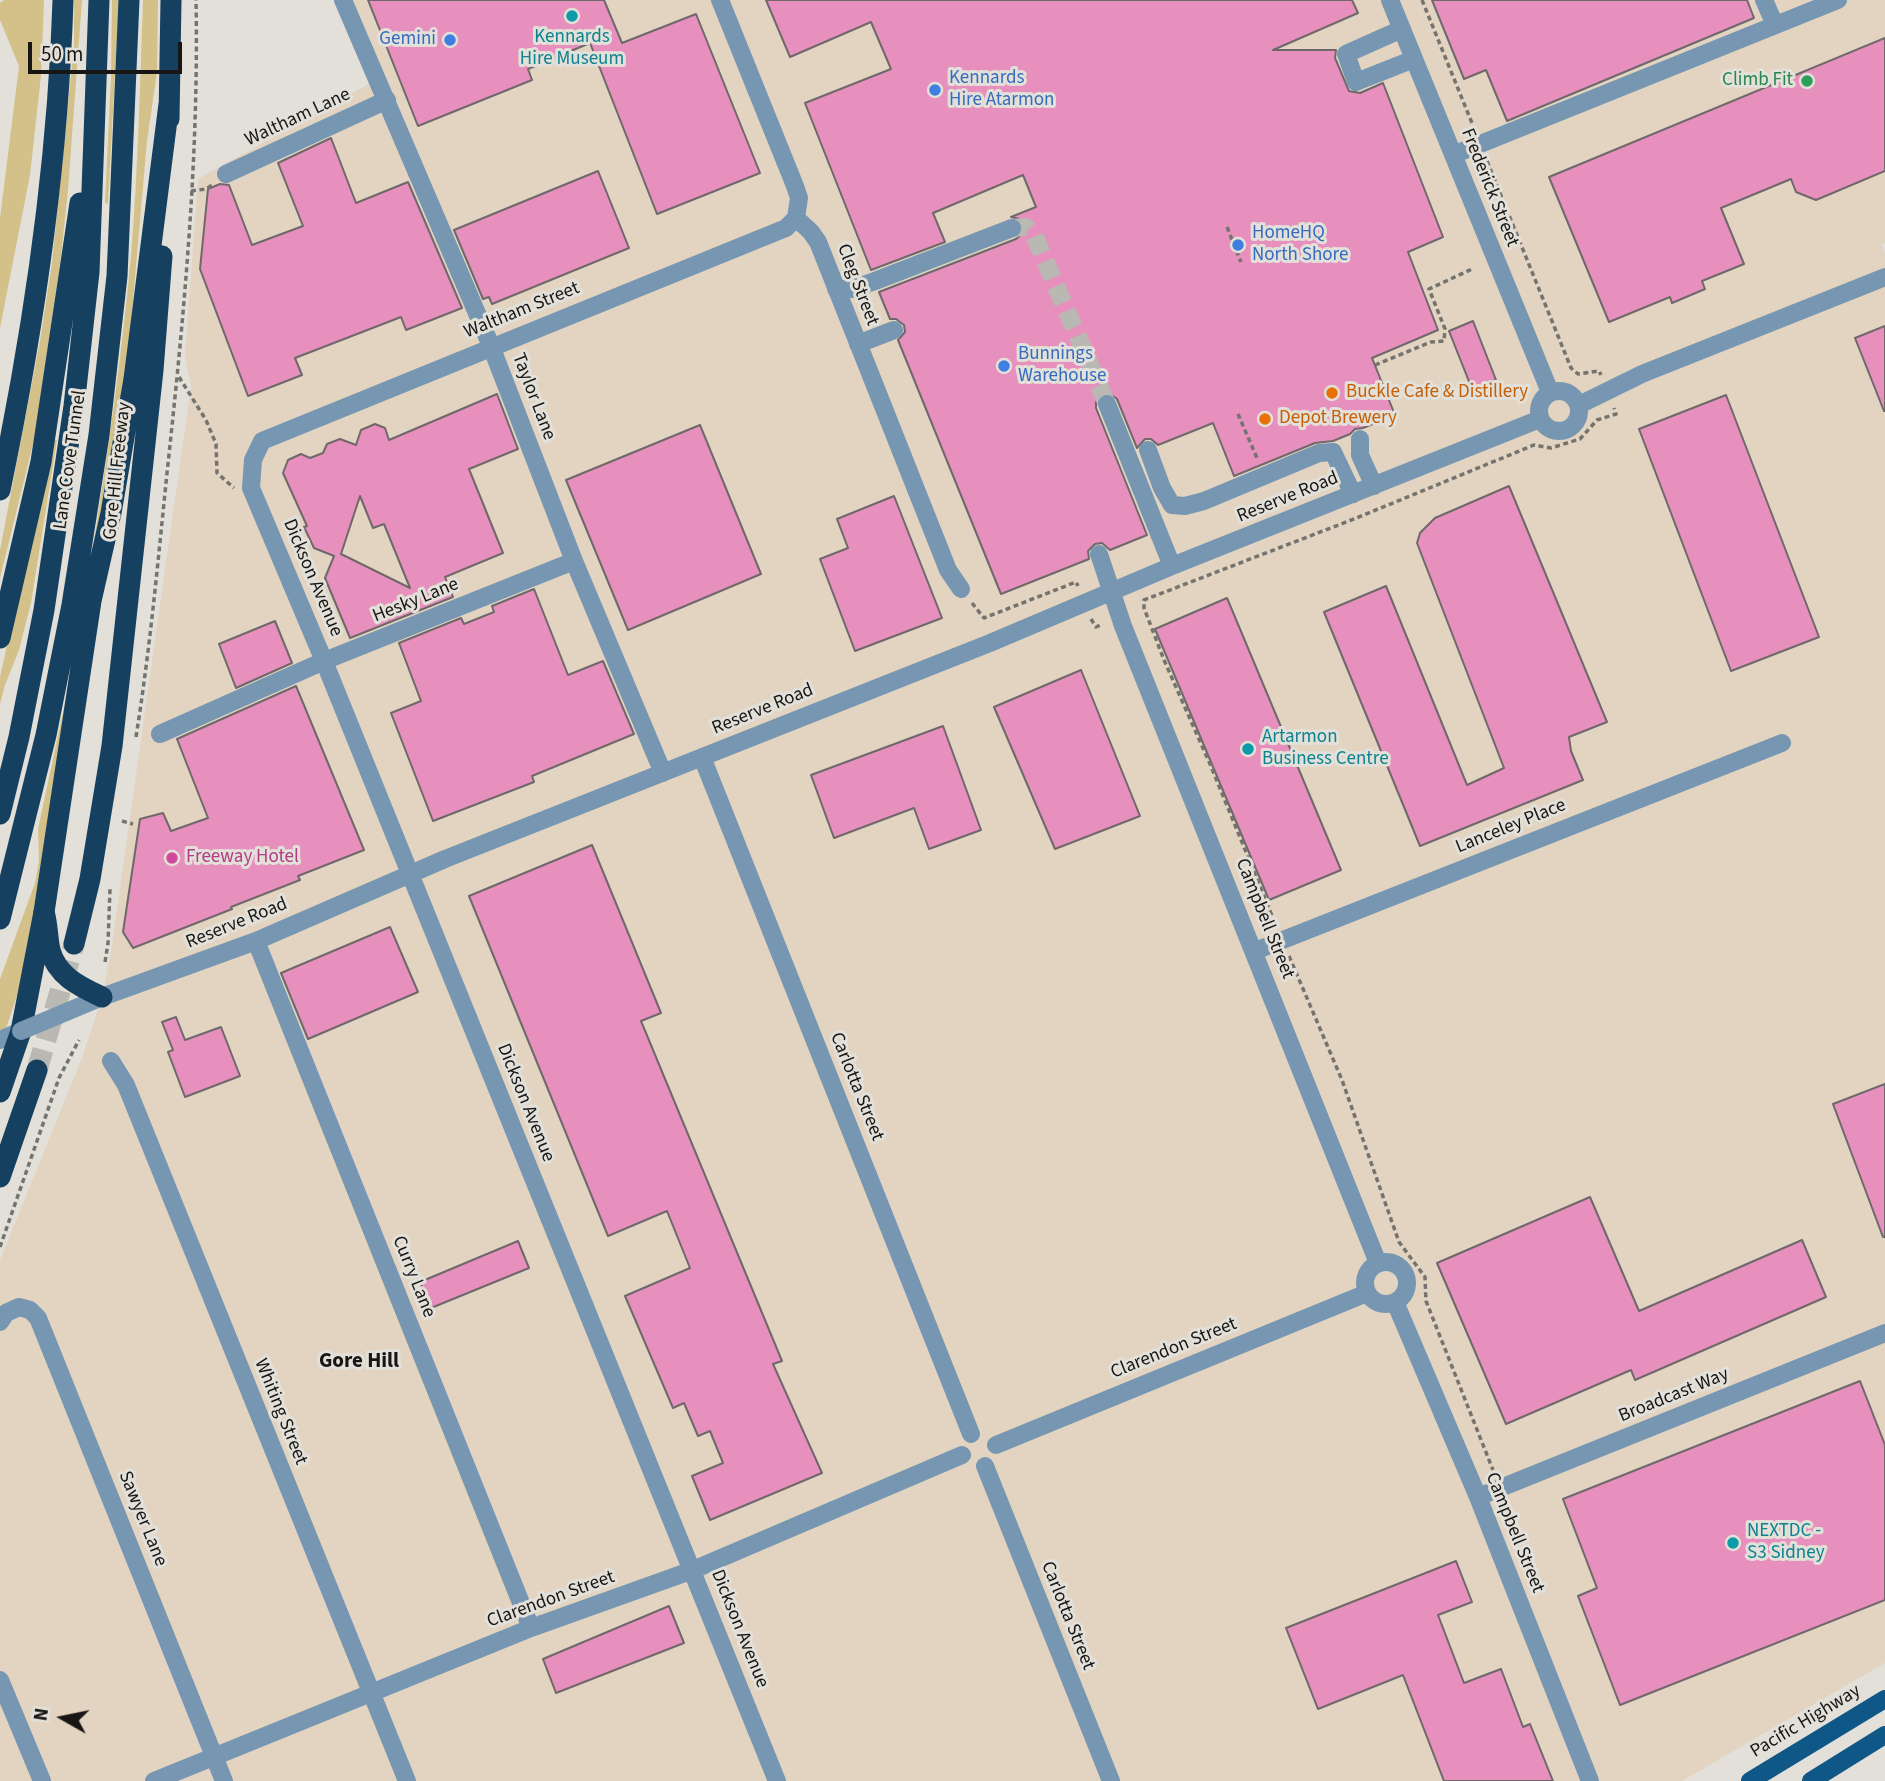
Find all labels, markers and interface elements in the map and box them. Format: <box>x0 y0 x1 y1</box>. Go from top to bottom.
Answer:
marker: Kennards Hire Museum <box>564 8 580 24</box>
place label: Kennards Hire Museum <box>520 27 624 71</box>
scale bar <box>32 28 186 72</box>
place label: Gemini <box>379 29 436 51</box>
marker: Gemini <box>442 32 458 48</box>
text: 50 m <box>41 39 83 69</box>
place label: Kennards Hire Atarmon <box>949 68 1054 112</box>
place label: Climb Fit <box>1722 70 1793 92</box>
marker: Climb Fit <box>1799 73 1815 89</box>
marker: Kennards Hire Atarmon <box>927 82 943 98</box>
street label: Waltham Lane <box>242 84 354 152</box>
street label: Frederick Street <box>1455 126 1523 250</box>
place label: HomeHQ North Shore <box>1252 223 1348 267</box>
marker: HomeHQ North Shore <box>1230 237 1246 253</box>
street label: Cleg Street <box>831 241 883 329</box>
street label: Waltham Street <box>461 277 583 345</box>
place label: Bunnings Warehouse <box>1018 344 1106 388</box>
street label: Taylor Lane <box>506 350 560 444</box>
marker: Bunnings Warehouse <box>996 358 1012 374</box>
place label: Buckle Cafe & Distillery <box>1346 382 1528 404</box>
marker: Buckle Cafe & Distillery <box>1324 385 1340 401</box>
street label: Lane Cove Tunnel <box>50 389 92 531</box>
street label: Gore Hill Freeway <box>99 401 137 541</box>
place label: Depot Brewery <box>1279 408 1397 430</box>
marker: Depot Brewery <box>1257 411 1273 427</box>
street label: Reserve Road <box>1234 467 1342 529</box>
street label: Dickson Avenue <box>277 516 347 640</box>
street label: Hesky Lane <box>370 573 462 629</box>
street label: Reserve Road <box>709 679 817 741</box>
place label: Artarmon Business Centre <box>1262 727 1389 771</box>
marker: Artarmon Business Centre <box>1240 741 1256 757</box>
street label: Lanceley Place <box>1453 795 1569 859</box>
place label: Freeway Hotel <box>186 847 299 869</box>
marker: Freeway Hotel <box>164 850 180 866</box>
street label: Campbell Street <box>1230 856 1298 982</box>
street label: Reserve Road <box>183 893 291 955</box>
street label: Carlotta Street <box>824 1029 888 1145</box>
street label: Dickson Avenue <box>491 1041 559 1165</box>
street label: Curry Lane <box>386 1233 440 1321</box>
street label: Clarendon Street <box>1108 1313 1240 1385</box>
district label: Gore Hill <box>319 1349 399 1375</box>
street label: Whiting Street <box>248 1356 312 1468</box>
street label: Broadcast Way <box>1616 1364 1732 1428</box>
street label: Sawyer Lane <box>113 1468 171 1570</box>
street label: Campbell Street <box>1480 1470 1548 1596</box>
place label: NEXTDC - S3 Sidney <box>1747 1521 1825 1565</box>
marker: NEXTDC - S3 Sidney <box>1725 1535 1741 1551</box>
street label: Carlotta Street <box>1035 1558 1099 1674</box>
street label: Clarendon Street <box>484 1566 618 1634</box>
street label: Dickson Avenue <box>705 1567 773 1691</box>
street label: Pacific Highway <box>1747 1680 1865 1764</box>
north arrow <box>28 1683 98 1753</box>
text: N <box>27 1706 56 1723</box>

